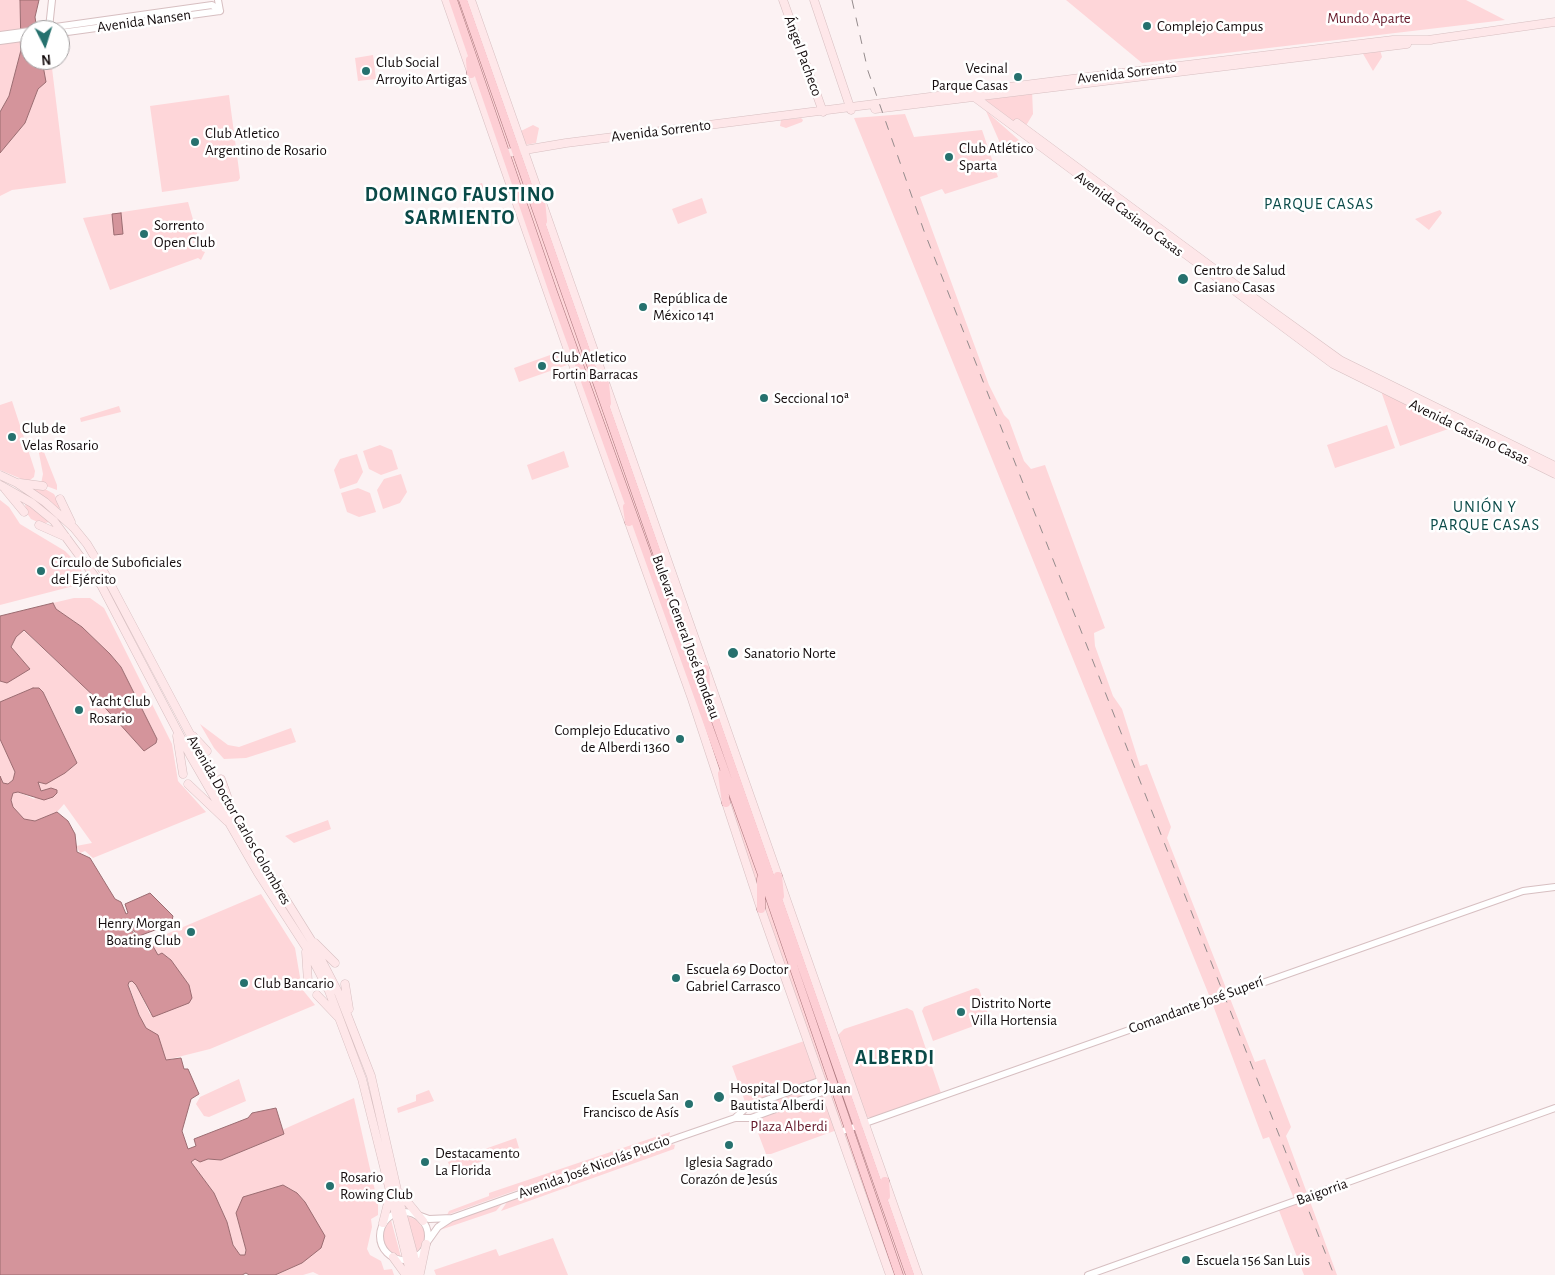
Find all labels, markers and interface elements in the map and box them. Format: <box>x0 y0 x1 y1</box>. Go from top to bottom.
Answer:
street label: Avenida Nansen <box>96 6 192 36</box>
park label: Mundo Aparte <box>1327 9 1411 27</box>
street label: Ángel Pacheco <box>780 13 826 99</box>
place label: Complejo Campus <box>1157 17 1263 35</box>
north arrow <box>20 20 70 70</box>
marker: Complejo Campus <box>1141 20 1153 32</box>
text: N <box>41 52 52 66</box>
place label: Club Social Arroyito Artigas <box>376 53 467 88</box>
street label: Avenida Sorrento <box>1076 58 1178 88</box>
place label: Vecinal Parque Casas <box>932 59 1008 94</box>
marker: Club Social Arroyito Artigas <box>360 65 372 77</box>
marker: Vecinal Parque Casas <box>1012 71 1024 83</box>
street label: Avenida Sorrento <box>610 116 712 146</box>
place label: Club Atletico Argentino de Rosario <box>205 124 327 159</box>
marker: Club Atletico Argentino de Rosario <box>189 136 201 148</box>
place label: Club Atlético Sparta <box>959 139 1034 174</box>
marker: Club Atlético Sparta <box>943 151 955 163</box>
street label: Avenida Casiano Casas <box>1071 167 1187 261</box>
district label: DOMINGO FAUSTINO SARMIENTO <box>363 183 557 230</box>
district label: PARQUE CASAS <box>1263 194 1375 214</box>
place label: Sorrento Open Club <box>154 216 215 251</box>
marker: Sorrento Open Club <box>138 228 150 240</box>
place label: Centro de Salud Casiano Casas <box>1194 261 1286 296</box>
marker: Centro de Salud Casiano Casas <box>1176 272 1190 286</box>
place label: República de México 141 <box>653 289 728 324</box>
marker: República de México 141 <box>637 301 649 313</box>
place label: Club Atletico Fortin Barracas <box>552 348 638 383</box>
marker: Club Atletico Fortin Barracas <box>536 360 548 372</box>
place label: Seccional 10ª <box>774 389 849 407</box>
marker: Seccional 10ª <box>758 392 770 404</box>
street label: Avenida Casiano Casas <box>1406 395 1532 469</box>
place label: Club de Velas Rosario <box>22 419 99 454</box>
marker: Club de Velas Rosario <box>6 431 18 443</box>
district label: UNIÓN Y PARQUE CASAS <box>1429 497 1541 535</box>
place label: Círculo de Suboficiales del Ejército <box>51 553 182 588</box>
street label: Bulevar General José Rondeau <box>648 553 724 721</box>
marker: Círculo de Suboficiales del Ejército <box>35 565 47 577</box>
place label: Sanatorio Norte <box>744 644 836 662</box>
marker: Sanatorio Norte <box>726 646 740 660</box>
place label: Yacht Club Rosario <box>89 692 151 727</box>
marker: Yacht Club Rosario <box>73 704 85 716</box>
place label: Complejo Educativo de Alberdi 1360 <box>555 721 670 756</box>
street label: Avenida Doctor Carlos Colombres <box>183 732 295 908</box>
marker: Complejo Educativo de Alberdi 1360 <box>674 733 686 745</box>
place label: Henry Morgan Boating Club <box>97 914 181 949</box>
marker: Henry Morgan Boating Club <box>185 926 197 938</box>
place label: Escuela 69 Doctor Gabriel Carrasco <box>686 960 788 995</box>
marker: Escuela 69 Doctor Gabriel Carrasco <box>670 972 682 984</box>
street label: Comandante José Superí <box>1126 972 1266 1038</box>
place label: Club Bancario <box>254 974 334 992</box>
marker: Club Bancario <box>238 977 250 989</box>
place label: Distrito Norte Villa Hortensia <box>971 994 1057 1029</box>
marker: Distrito Norte Villa Hortensia <box>955 1006 967 1018</box>
district label: ALBERDI <box>854 1046 936 1070</box>
place label: Hospital Doctor Juan Bautista Alberdi <box>730 1079 851 1114</box>
place label: Escuela San Francisco de Asís <box>583 1086 679 1121</box>
marker: Hospital Doctor Juan Bautista Alberdi <box>712 1090 726 1104</box>
marker: Escuela San Francisco de Asís <box>683 1098 695 1110</box>
park label: Plaza Alberdi <box>750 1117 828 1135</box>
street label: Avenida José Nicolás Puccio <box>516 1131 672 1203</box>
marker: Iglesia Sagrado Corazón de Jesús <box>723 1139 735 1151</box>
place label: Destacamento La Florida <box>435 1144 520 1179</box>
place label: Iglesia Sagrado Corazón de Jesús <box>681 1153 777 1188</box>
marker: Destacamento La Florida <box>419 1156 431 1168</box>
place label: Rosario Rowing Club <box>340 1168 413 1203</box>
street label: Baigorria <box>1294 1174 1350 1210</box>
marker: Rosario Rowing Club <box>324 1180 336 1192</box>
place label: Escuela 156 San Luis <box>1196 1251 1310 1269</box>
marker: Escuela 156 San Luis <box>1180 1254 1192 1266</box>

